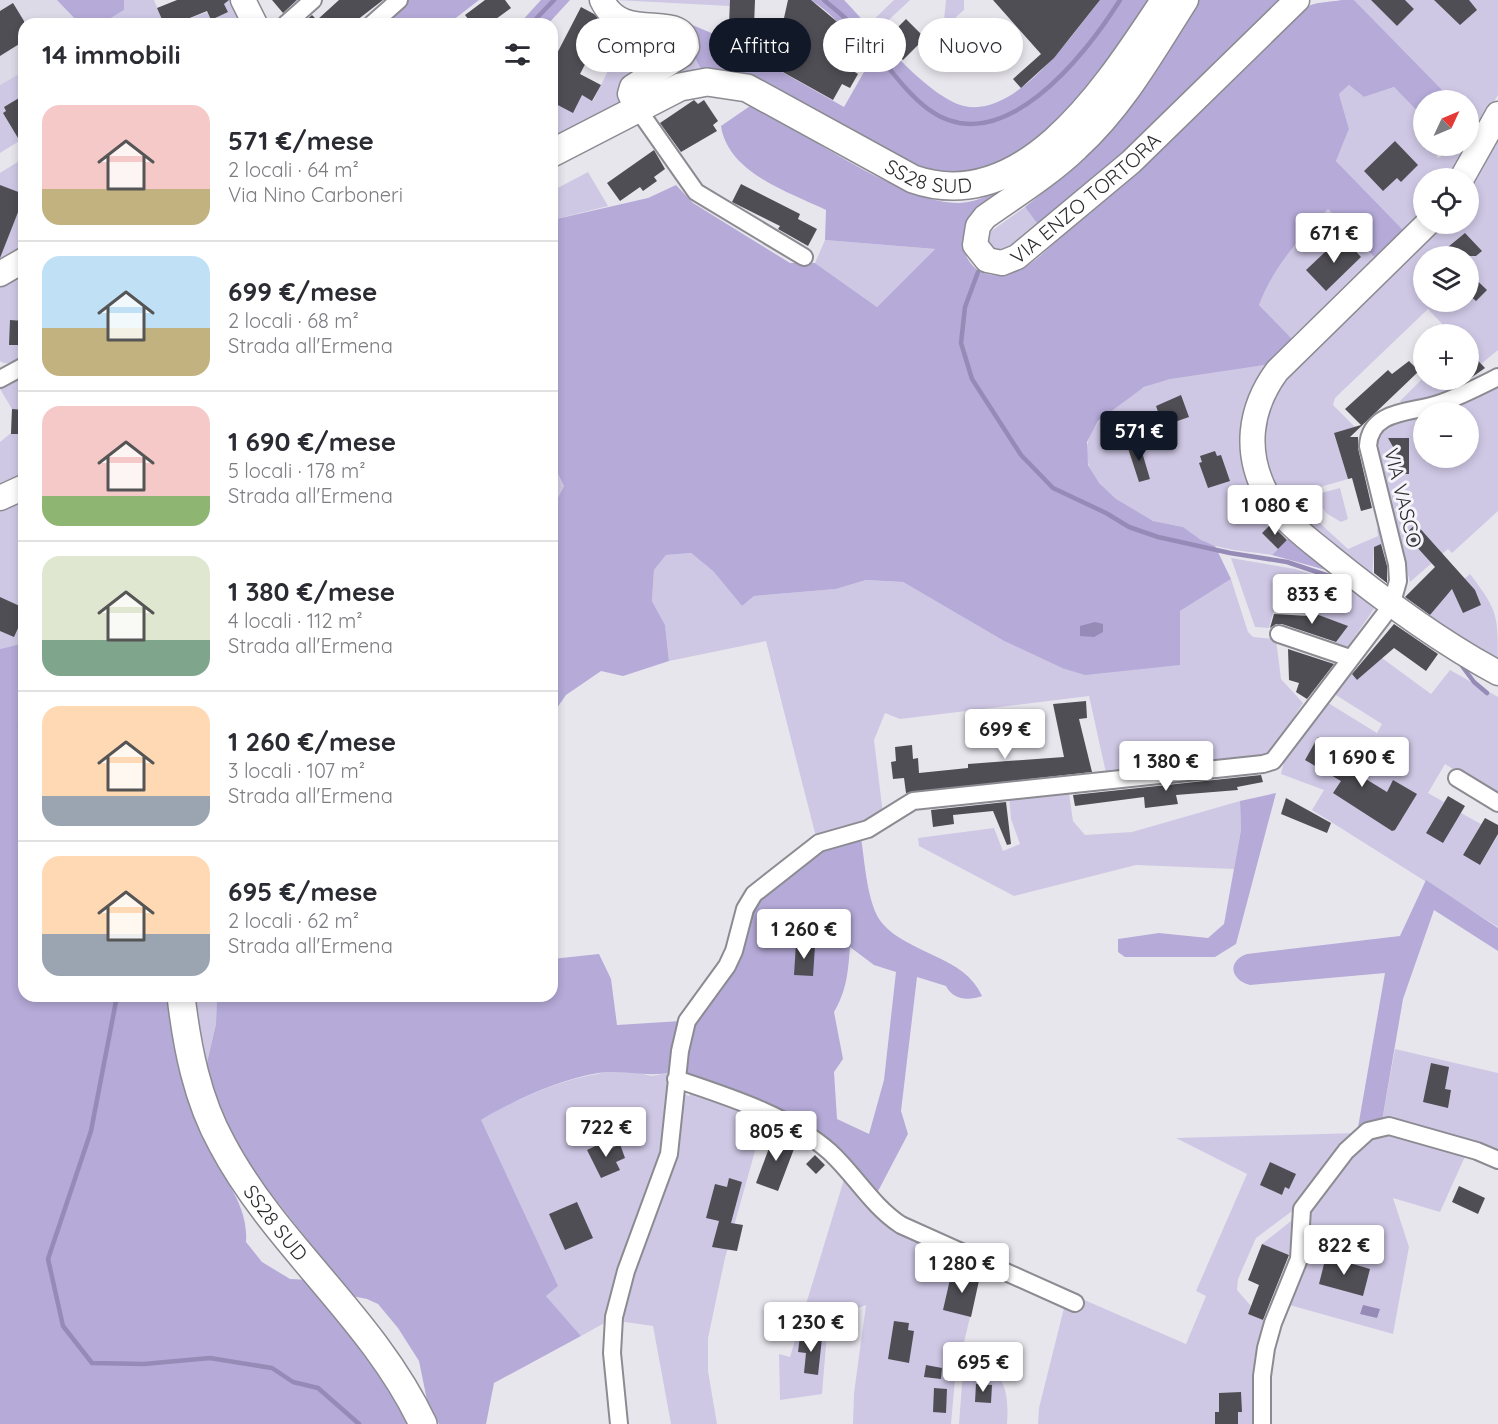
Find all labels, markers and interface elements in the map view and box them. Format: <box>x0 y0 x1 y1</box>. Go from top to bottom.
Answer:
chip: Compra <box>576 18 697 72</box>
chip: Affitta <box>709 18 811 72</box>
chip: Filtri <box>823 18 906 72</box>
chip: Nuovo <box>918 18 1023 72</box>
text: 14 immobili <box>42 38 181 71</box>
icon: filters <box>501 38 534 71</box>
north arrow <box>1413 90 1479 156</box>
map controls <box>1413 90 1479 468</box>
text: 571 €/mese <box>228 124 374 157</box>
street label: VIA ENZO TORTORA <box>1005 127 1166 269</box>
icon: home <box>90 129 162 201</box>
street label: SS28 SUD <box>881 153 973 198</box>
text: 2 locali · 64 m² <box>228 157 359 182</box>
button: locate <box>1413 168 1479 234</box>
text: Via Nino Carboneri <box>228 182 403 207</box>
pin: 671 € <box>1292 213 1376 264</box>
text: 671 € <box>1310 220 1358 245</box>
button: layers <box>1413 246 1479 312</box>
text: 699 €/mese <box>228 275 377 308</box>
icon: home <box>90 280 162 352</box>
text: 2 locali · 68 m² <box>228 308 359 333</box>
button: + <box>1413 324 1479 390</box>
text: Strada all'Ermena <box>228 333 393 358</box>
button: − <box>1413 402 1479 468</box>
pin: 571 € <box>1097 411 1181 462</box>
text: 571 € <box>1114 418 1164 443</box>
text: 1 690 €/mese <box>228 425 396 458</box>
icon: home <box>90 430 162 502</box>
street label: VIA VASCO <box>1379 445 1428 550</box>
text: 5 locali · 178 m² <box>228 458 366 483</box>
text: Strada all'Ermena <box>228 483 393 508</box>
pin: 1 080 € <box>1220 485 1330 536</box>
text: 1 080 € <box>1241 492 1309 517</box>
pin: 833 € <box>1270 574 1354 625</box>
text: 1 380 €/mese <box>228 575 395 608</box>
icon: home <box>90 580 162 652</box>
text: 833 € <box>1287 581 1337 606</box>
text: 4 locali · 112 m² <box>228 608 363 633</box>
text: Strada all'Ermena <box>228 633 393 658</box>
pin: 699 € <box>963 709 1047 760</box>
text: 699 € <box>979 716 1031 741</box>
text: 1 260 €/mese <box>228 725 396 758</box>
icon: home <box>90 730 162 802</box>
pin: 1 690 € <box>1307 737 1417 788</box>
pin: 1 380 € <box>1111 741 1221 792</box>
text: 1 690 € <box>1329 744 1395 769</box>
text: 1 380 € <box>1133 748 1199 773</box>
text: 3 locali · 107 m² <box>228 758 365 783</box>
text: Strada all'Ermena <box>228 783 393 808</box>
text: 695 €/mese <box>228 875 378 908</box>
icon: home <box>90 880 162 952</box>
text: 2 locali · 62 m² <box>228 908 359 933</box>
pin: 1 260 € <box>749 909 859 960</box>
text: 1 260 € <box>771 916 837 941</box>
text: Strada all'Ermena <box>228 933 393 958</box>
pin: 722 € <box>564 1107 648 1158</box>
pin: 805 € <box>734 1111 818 1162</box>
text: 722 € <box>580 1114 632 1139</box>
text: 805 € <box>750 1118 802 1143</box>
street label: SS28 SUD <box>238 1180 313 1266</box>
pin: 822 € <box>1302 1225 1386 1276</box>
text: 822 € <box>1318 1232 1370 1257</box>
pin: 1 280 € <box>907 1243 1017 1294</box>
text: 1 280 € <box>929 1250 995 1275</box>
pin: 1 230 € <box>756 1302 866 1353</box>
text: 1 230 € <box>778 1309 844 1334</box>
pin: 695 € <box>941 1342 1025 1393</box>
text: 695 € <box>957 1349 1009 1374</box>

